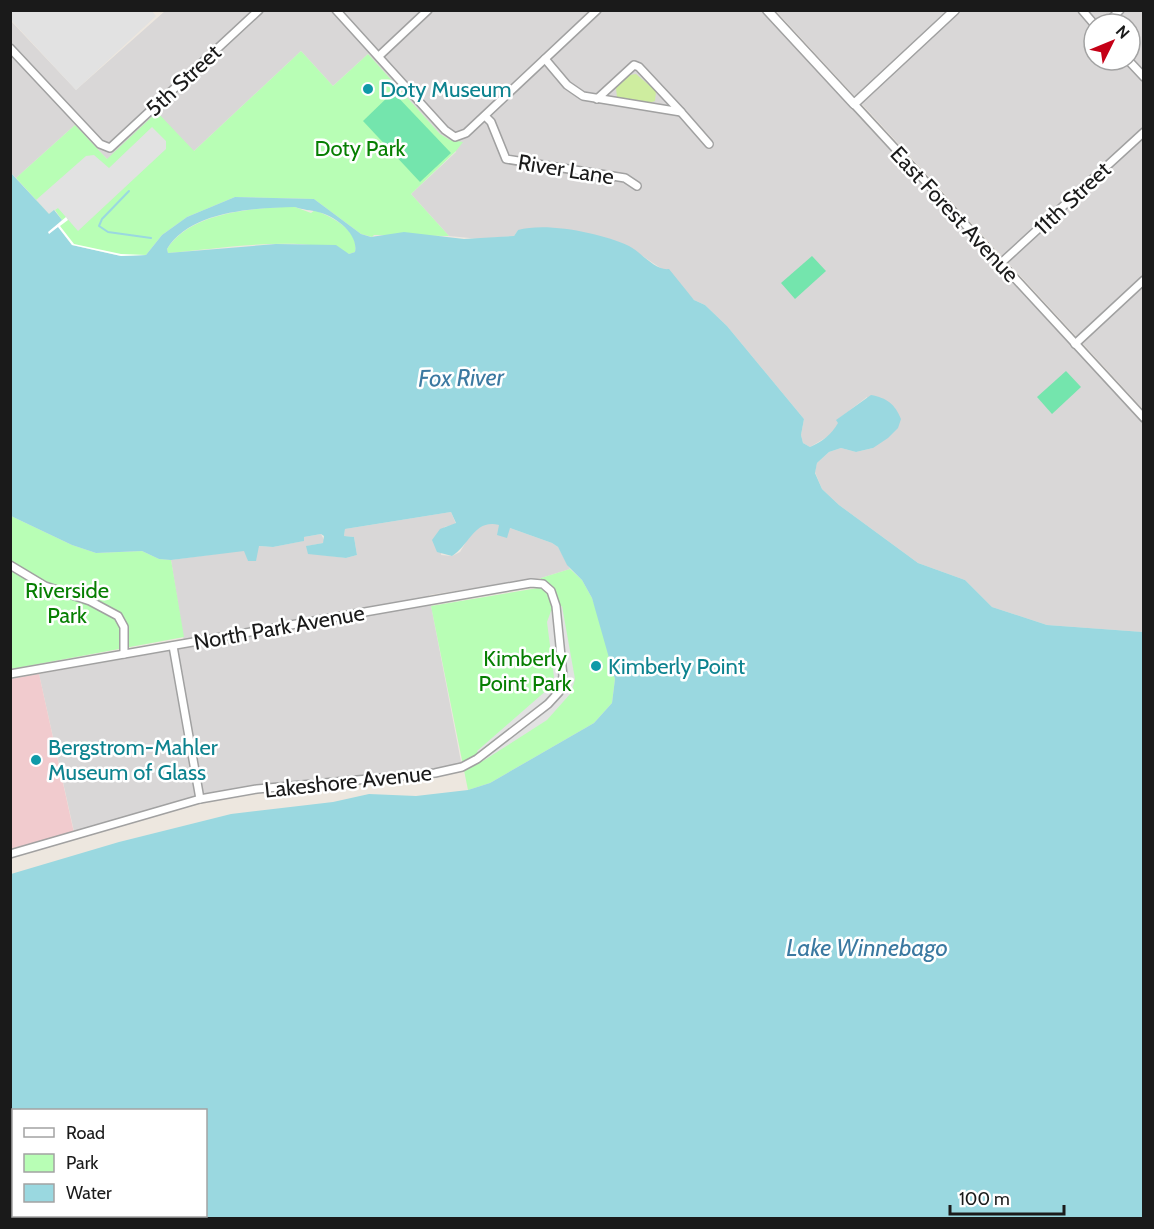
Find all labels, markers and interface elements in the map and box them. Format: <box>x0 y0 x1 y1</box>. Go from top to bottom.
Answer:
north arrow <box>1082 12 1142 72</box>
text: N <box>1112 21 1133 43</box>
street label: 5th Street <box>140 38 227 122</box>
place label: Doty Museum <box>380 76 512 103</box>
marker: Doty Museum <box>361 82 375 96</box>
park label: Doty Park <box>315 135 406 162</box>
street label: East Forest Avenue <box>885 141 1025 288</box>
street label: River Lane <box>516 149 616 190</box>
street label: 11th Street <box>1028 156 1117 241</box>
water label: Fox River <box>418 362 506 393</box>
park label: Riverside Park <box>25 577 109 629</box>
street label: North Park Avenue <box>192 599 367 656</box>
park label: Kimberly Point Park <box>478 645 572 697</box>
place label: Kimberly Point <box>608 653 746 680</box>
marker: Kimberly Point <box>589 659 603 673</box>
place label: Bergstrom-Mahler Museum of Glass <box>48 734 218 786</box>
marker: Bergstrom-Mahler Museum of Glass <box>29 753 43 767</box>
street label: Lakeshore Avenue <box>263 759 433 804</box>
water label: Lake Winnebago <box>786 933 948 962</box>
legend <box>12 1109 207 1217</box>
text: Road <box>66 1122 105 1144</box>
text: Park <box>66 1152 99 1174</box>
scale bar <box>950 1178 1064 1216</box>
text: Water <box>66 1182 112 1204</box>
text: 100 m <box>959 1188 1010 1210</box>

